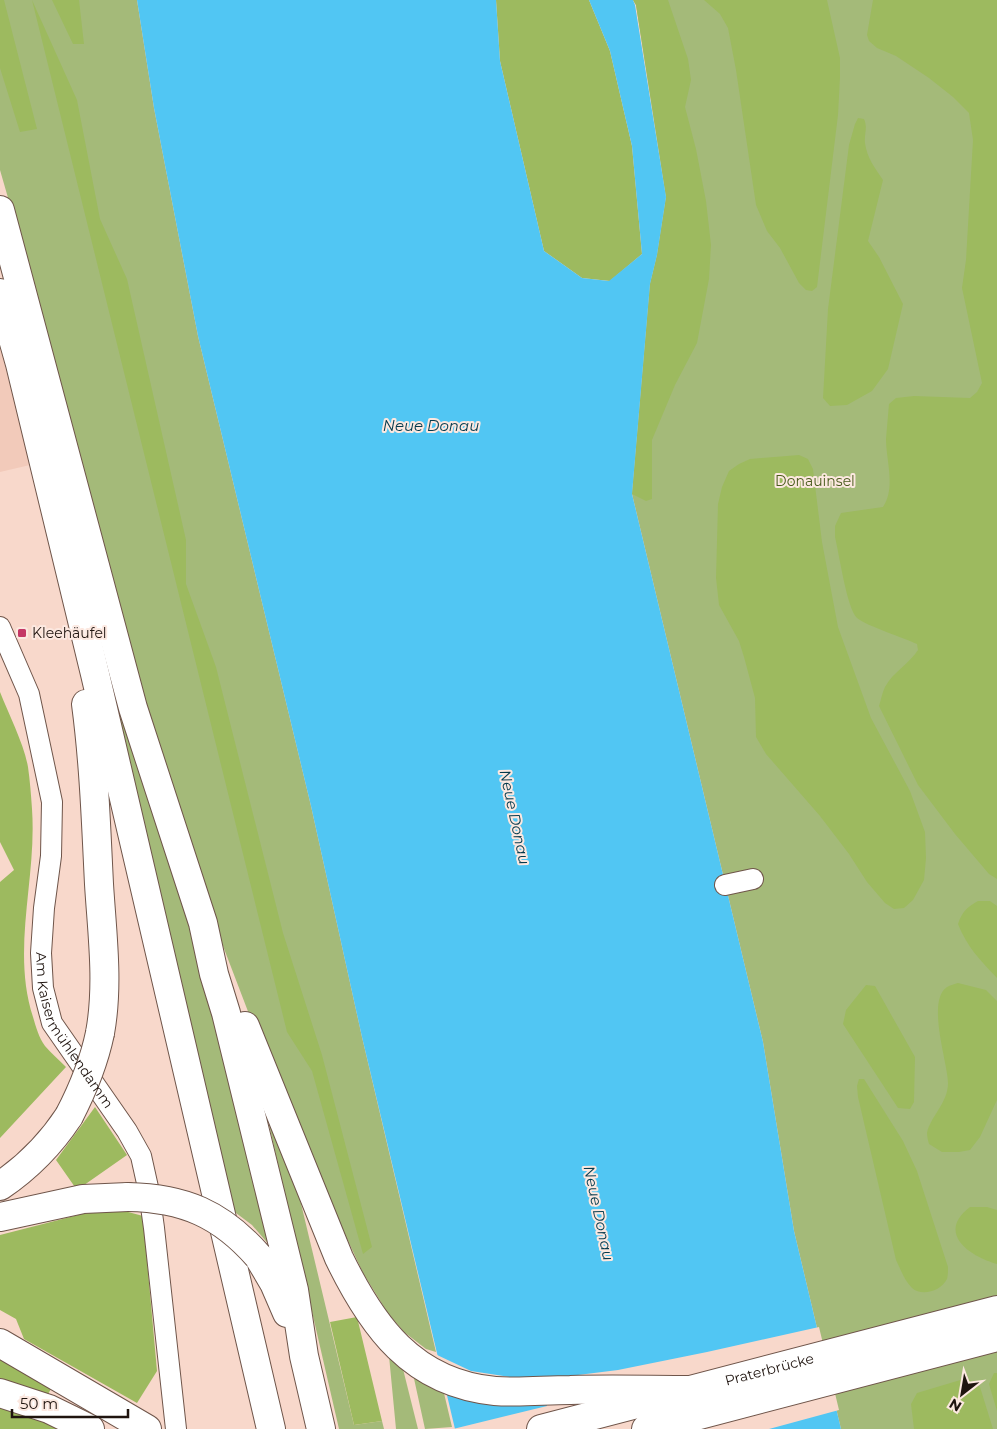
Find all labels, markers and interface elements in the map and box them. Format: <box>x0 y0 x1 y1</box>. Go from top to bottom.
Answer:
water label: Neue Donau <box>383 416 479 435</box>
park label: Donauinsel <box>775 472 855 490</box>
place label: Kleehäufel <box>32 624 107 642</box>
marker: Kleehäufel <box>16 627 28 639</box>
water label: Neue Donau <box>496 768 534 866</box>
street label: Am Kaisermühlendamm <box>32 951 118 1112</box>
water label: Neue Donau <box>580 1164 618 1262</box>
street label: Praterbrücke <box>723 1349 816 1390</box>
north arrow <box>937 1369 987 1419</box>
scale bar <box>12 1386 129 1418</box>
text: 50 m <box>20 1394 58 1413</box>
text: N <box>946 1395 965 1416</box>

